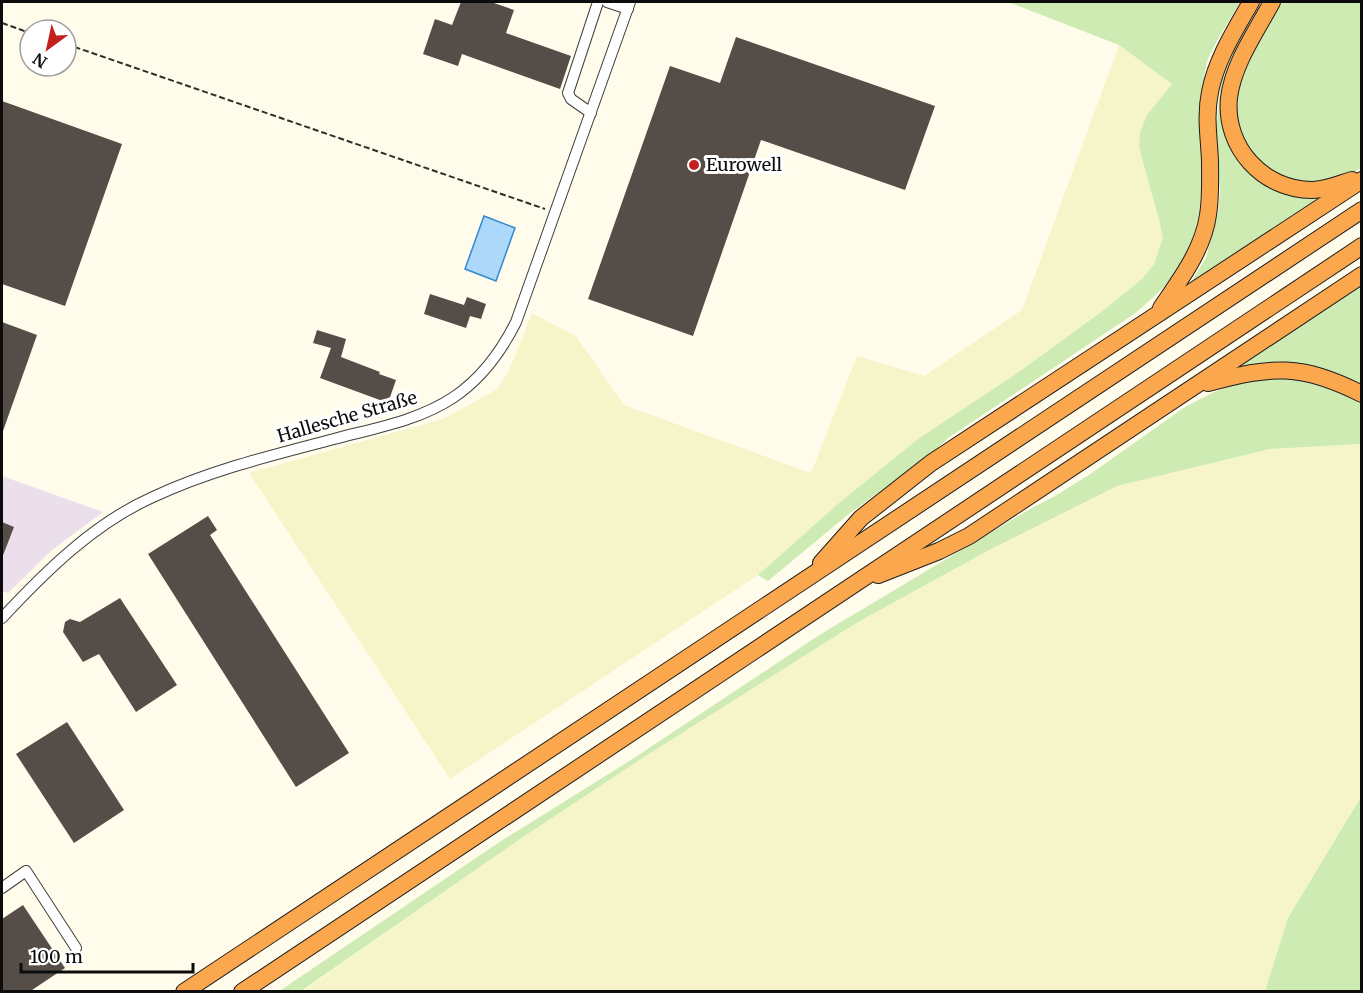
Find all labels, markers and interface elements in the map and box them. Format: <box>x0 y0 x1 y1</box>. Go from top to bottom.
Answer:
north arrow <box>18 18 78 78</box>
text: N <box>29 49 51 72</box>
place label: Eurowell <box>706 153 783 176</box>
marker: Eurowell <box>687 158 701 172</box>
street label: Hallesche Straße <box>274 386 420 448</box>
scale bar <box>21 936 194 974</box>
text: 100 m <box>30 945 83 968</box>

